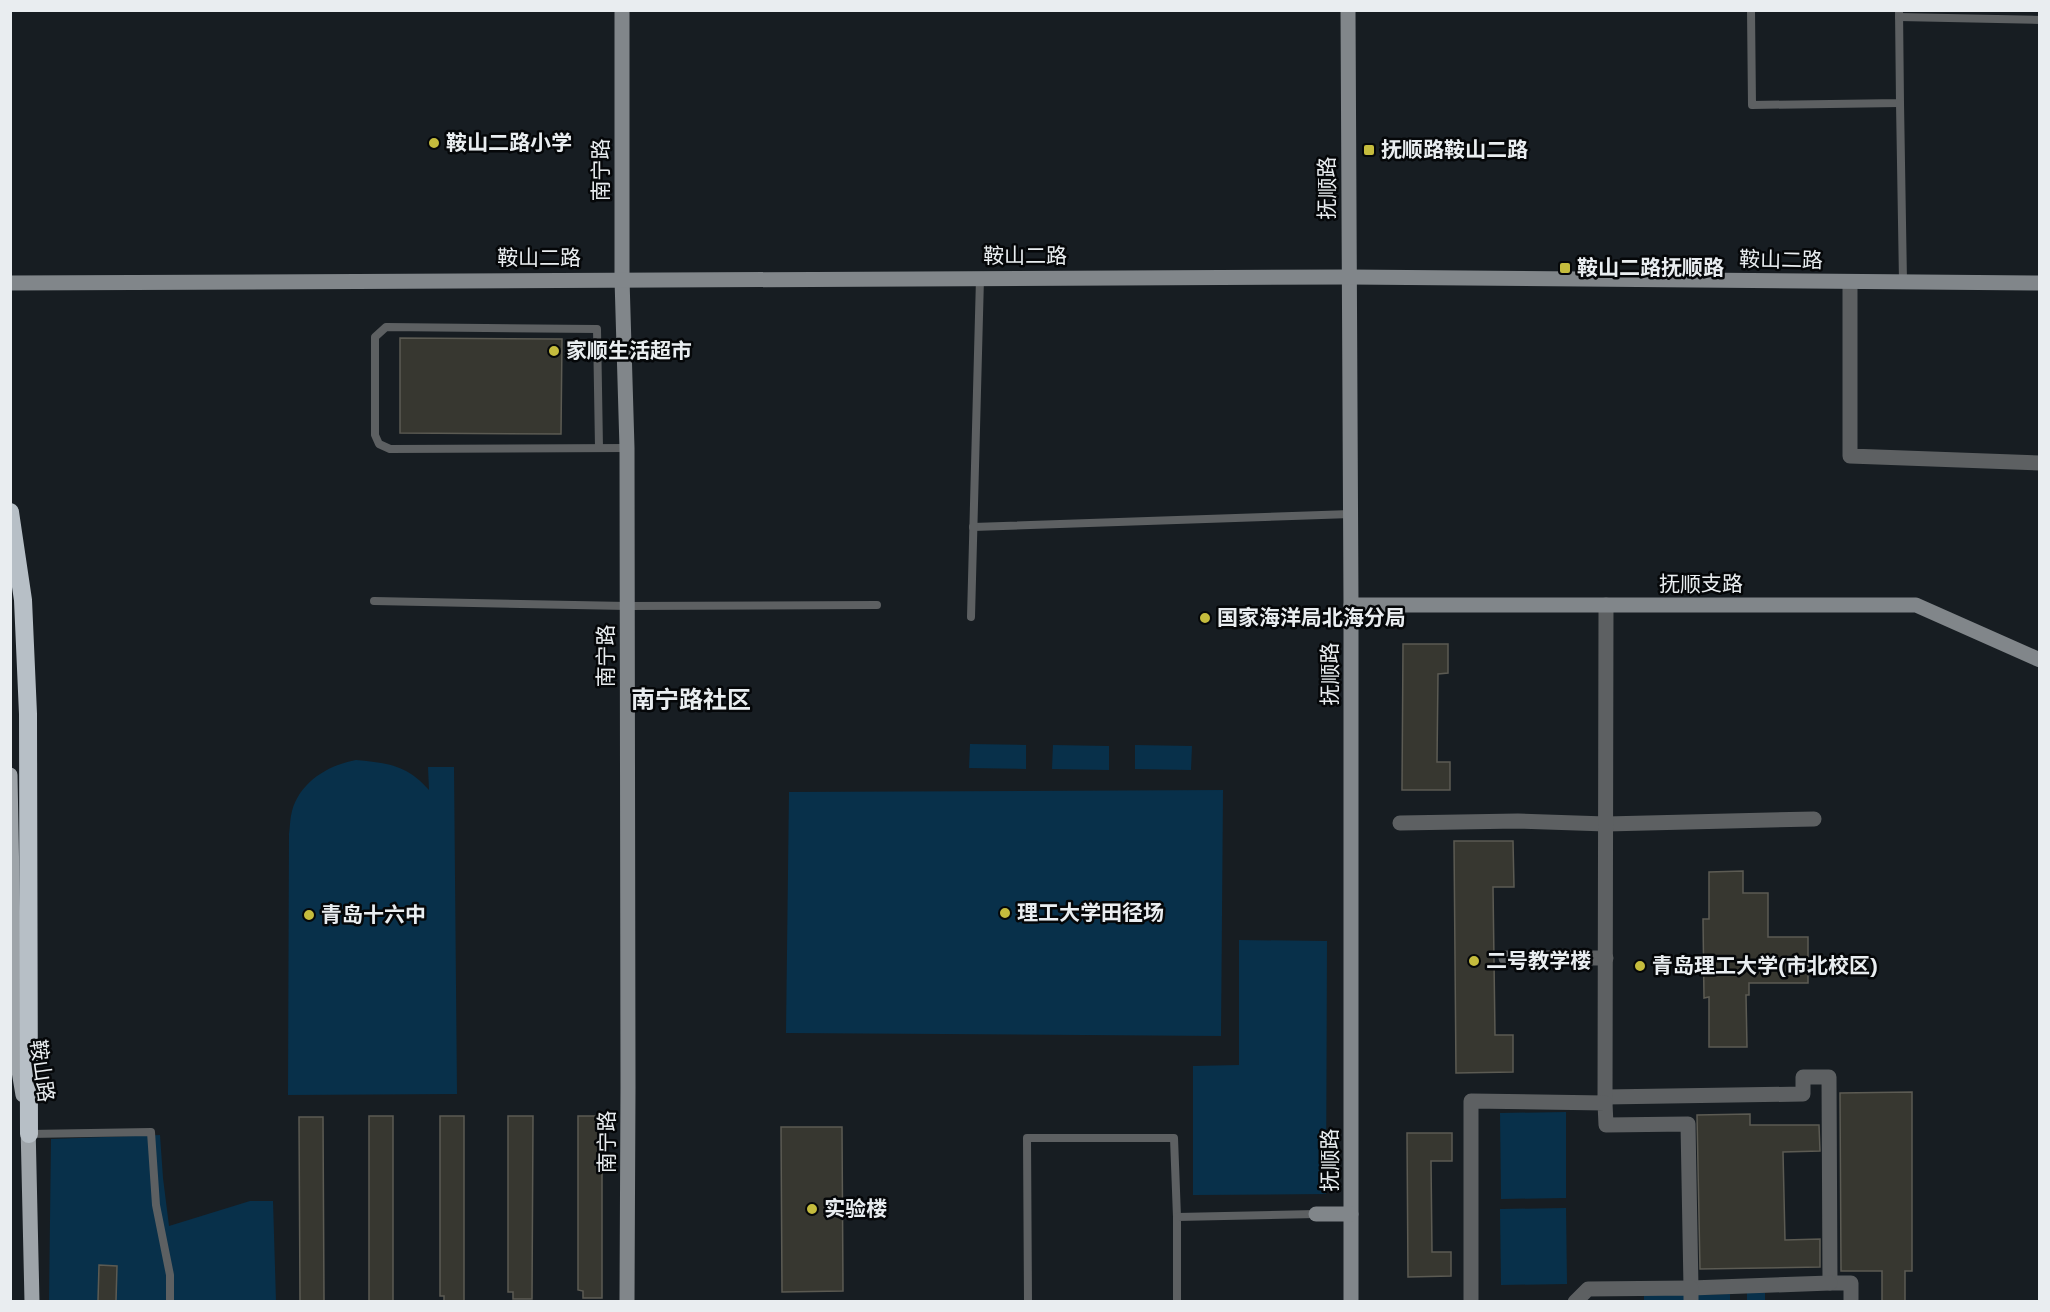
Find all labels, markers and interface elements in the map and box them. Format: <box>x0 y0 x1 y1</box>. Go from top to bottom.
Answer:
place label: 鞍山二路小学 <box>446 129 572 155</box>
marker: 鞍山二路小学 <box>427 136 441 150</box>
place label: 抚顺路鞍山二路 <box>1381 136 1528 162</box>
street label: 南宁路 <box>587 139 613 202</box>
marker: 抚顺路鞍山二路 <box>1362 143 1376 157</box>
street label: 抚顺路 <box>1313 157 1339 220</box>
street label: 鞍山二路 <box>983 242 1067 268</box>
street label: 鞍山二路 <box>497 244 581 270</box>
street label: 鞍山二路 <box>1739 245 1823 273</box>
place label: 鞍山二路抚顺路 <box>1577 254 1724 280</box>
marker: 鞍山二路抚顺路 <box>1558 261 1572 275</box>
place label: 家顺生活超市 <box>566 337 692 363</box>
marker: 家顺生活超市 <box>547 344 561 358</box>
street label: 抚顺支路 <box>1659 570 1743 596</box>
place label: 国家海洋局北海分局 <box>1217 604 1406 630</box>
marker: 国家海洋局北海分局 <box>1198 611 1212 625</box>
street label: 南宁路 <box>592 625 618 688</box>
street label: 抚顺路 <box>1316 643 1342 706</box>
district label: 南宁路社区 <box>631 684 751 713</box>
place label: 理工大学田径场 <box>1017 899 1164 925</box>
place label: 青岛十六中 <box>321 901 426 927</box>
marker: 理工大学田径场 <box>998 906 1012 920</box>
marker: 青岛十六中 <box>302 908 316 922</box>
place label: 二号教学楼 <box>1486 947 1591 973</box>
place label: 青岛理工大学(市北校区) <box>1652 952 1878 978</box>
marker: 二号教学楼 <box>1467 954 1481 968</box>
marker: 青岛理工大学(市北校区) <box>1633 959 1647 973</box>
street label: 鞍山路 <box>26 1038 60 1104</box>
street label: 南宁路 <box>593 1111 619 1174</box>
street label: 抚顺路 <box>1316 1129 1342 1192</box>
place label: 实验楼 <box>824 1195 887 1221</box>
marker: 实验楼 <box>805 1202 819 1216</box>

